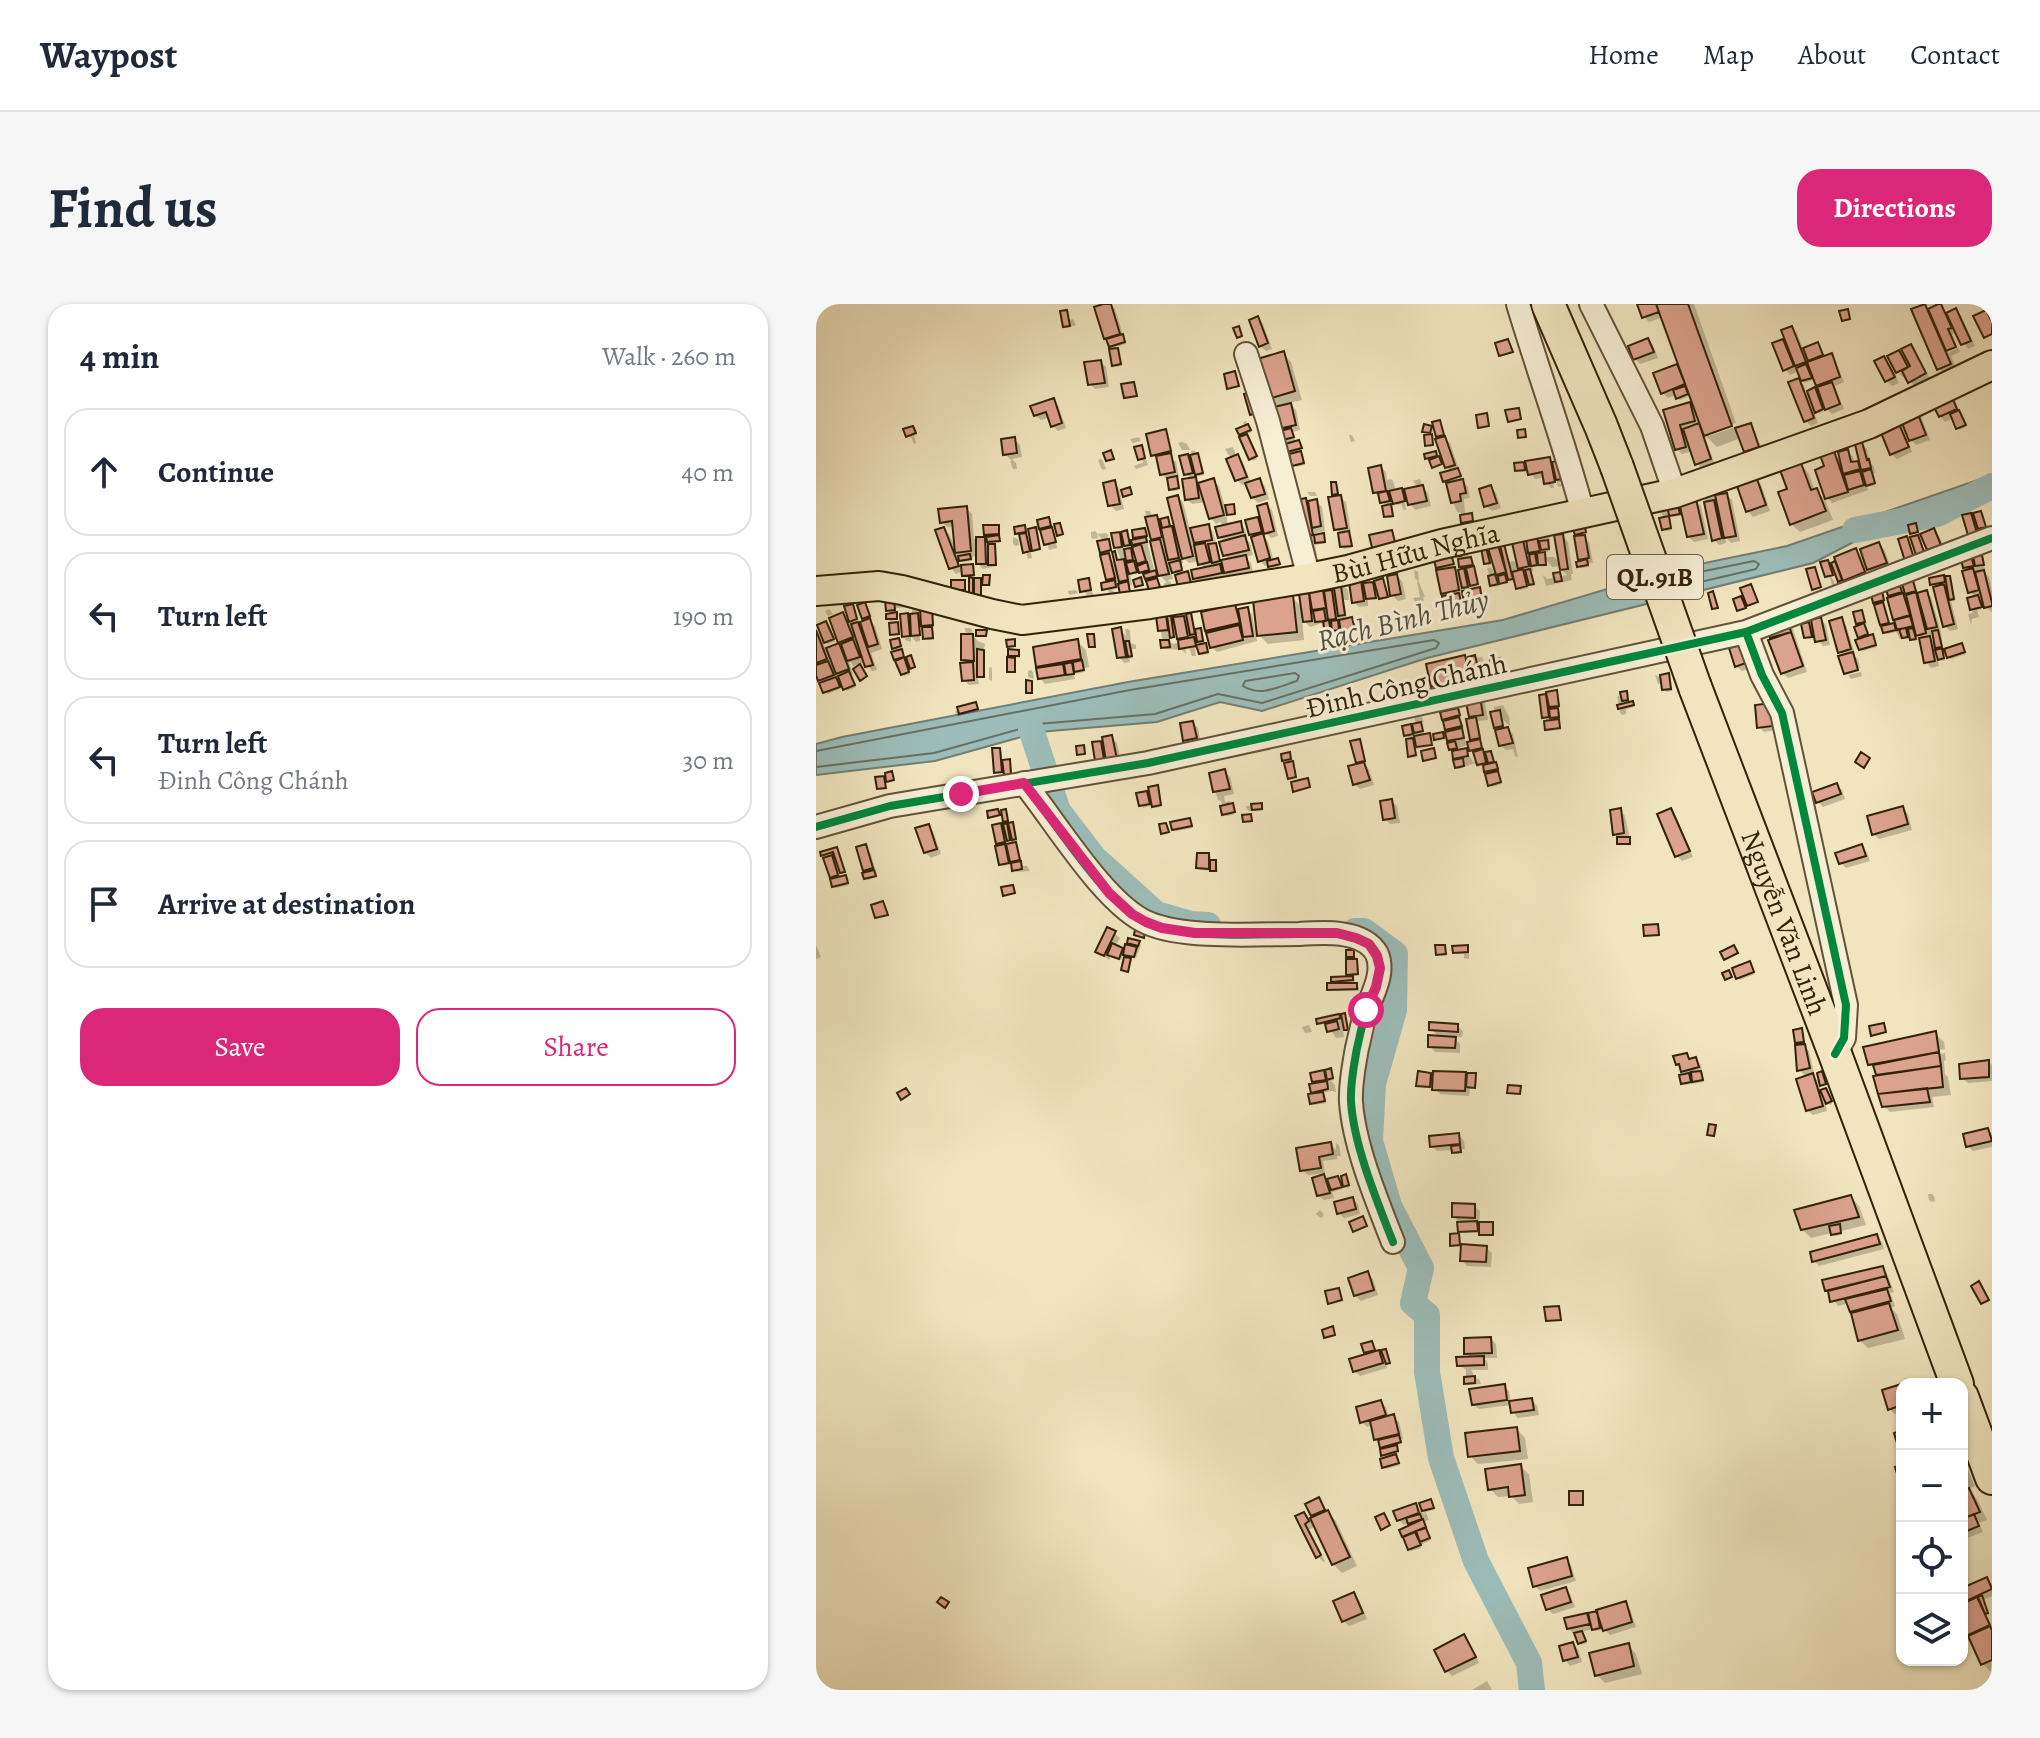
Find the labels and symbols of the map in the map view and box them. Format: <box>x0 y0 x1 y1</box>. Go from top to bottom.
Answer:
street label: Bùi Hữu Nghĩa <box>1328 514 1503 593</box>
road number: QL.91B <box>1607 555 1703 599</box>
water label: Rạch Bình Thủy <box>1313 579 1493 661</box>
street label: Đinh Công Chánh <box>1302 644 1511 728</box>
route end <box>943 776 979 812</box>
street label: Nguyễn Văn Linh <box>1731 825 1836 1021</box>
route start <box>1348 992 1384 1028</box>

